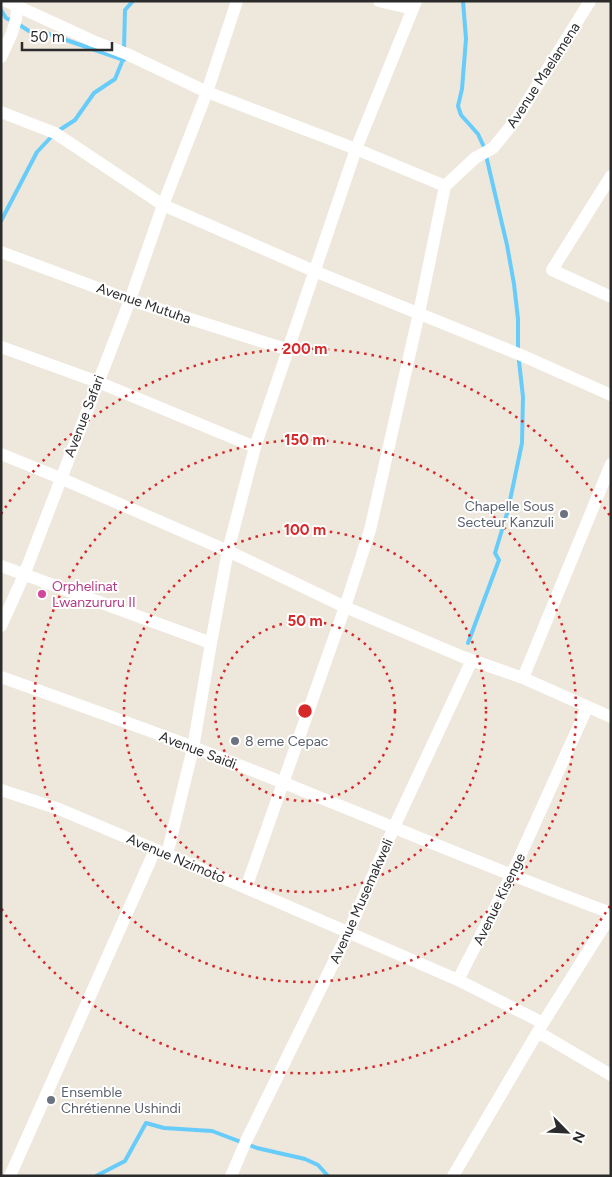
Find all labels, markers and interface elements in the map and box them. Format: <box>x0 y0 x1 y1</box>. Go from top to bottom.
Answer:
street label: Avenue Maelamena <box>503 19 584 131</box>
scale bar <box>22 20 112 52</box>
text: 50 m <box>30 28 65 46</box>
street label: Avenue Mutuha <box>94 279 193 328</box>
text: 200 m <box>283 340 327 358</box>
street label: Avenue Safari <box>61 373 108 460</box>
text: 150 m <box>284 431 326 449</box>
place label: Chapelle Sous Secteur Kanzuli <box>457 498 554 531</box>
marker: Chapelle Sous Secteur Kanzuli <box>558 508 570 520</box>
text: 100 m <box>284 521 326 539</box>
place label: Orphelinat Lwanzururu II <box>52 578 136 611</box>
marker: Orphelinat Lwanzururu II <box>36 588 48 600</box>
text: 50 m <box>287 612 323 630</box>
centre of rings <box>296 702 314 720</box>
street label: Avenue Saidi <box>157 728 239 773</box>
place label: 8 eme Cepac <box>245 733 329 750</box>
marker: 8 eme Cepac <box>229 735 241 747</box>
street label: Avenue Nzimoto <box>124 830 228 887</box>
street label: Avenue Musemakweli <box>326 836 397 966</box>
street label: Avenue Kisenge <box>470 850 529 948</box>
place label: Ensemble Chrétienne Ushindi <box>61 1084 181 1117</box>
marker: Ensemble Chrétienne Ushindi <box>45 1094 57 1106</box>
north arrow <box>542 1107 592 1157</box>
text: N <box>568 1129 588 1145</box>

